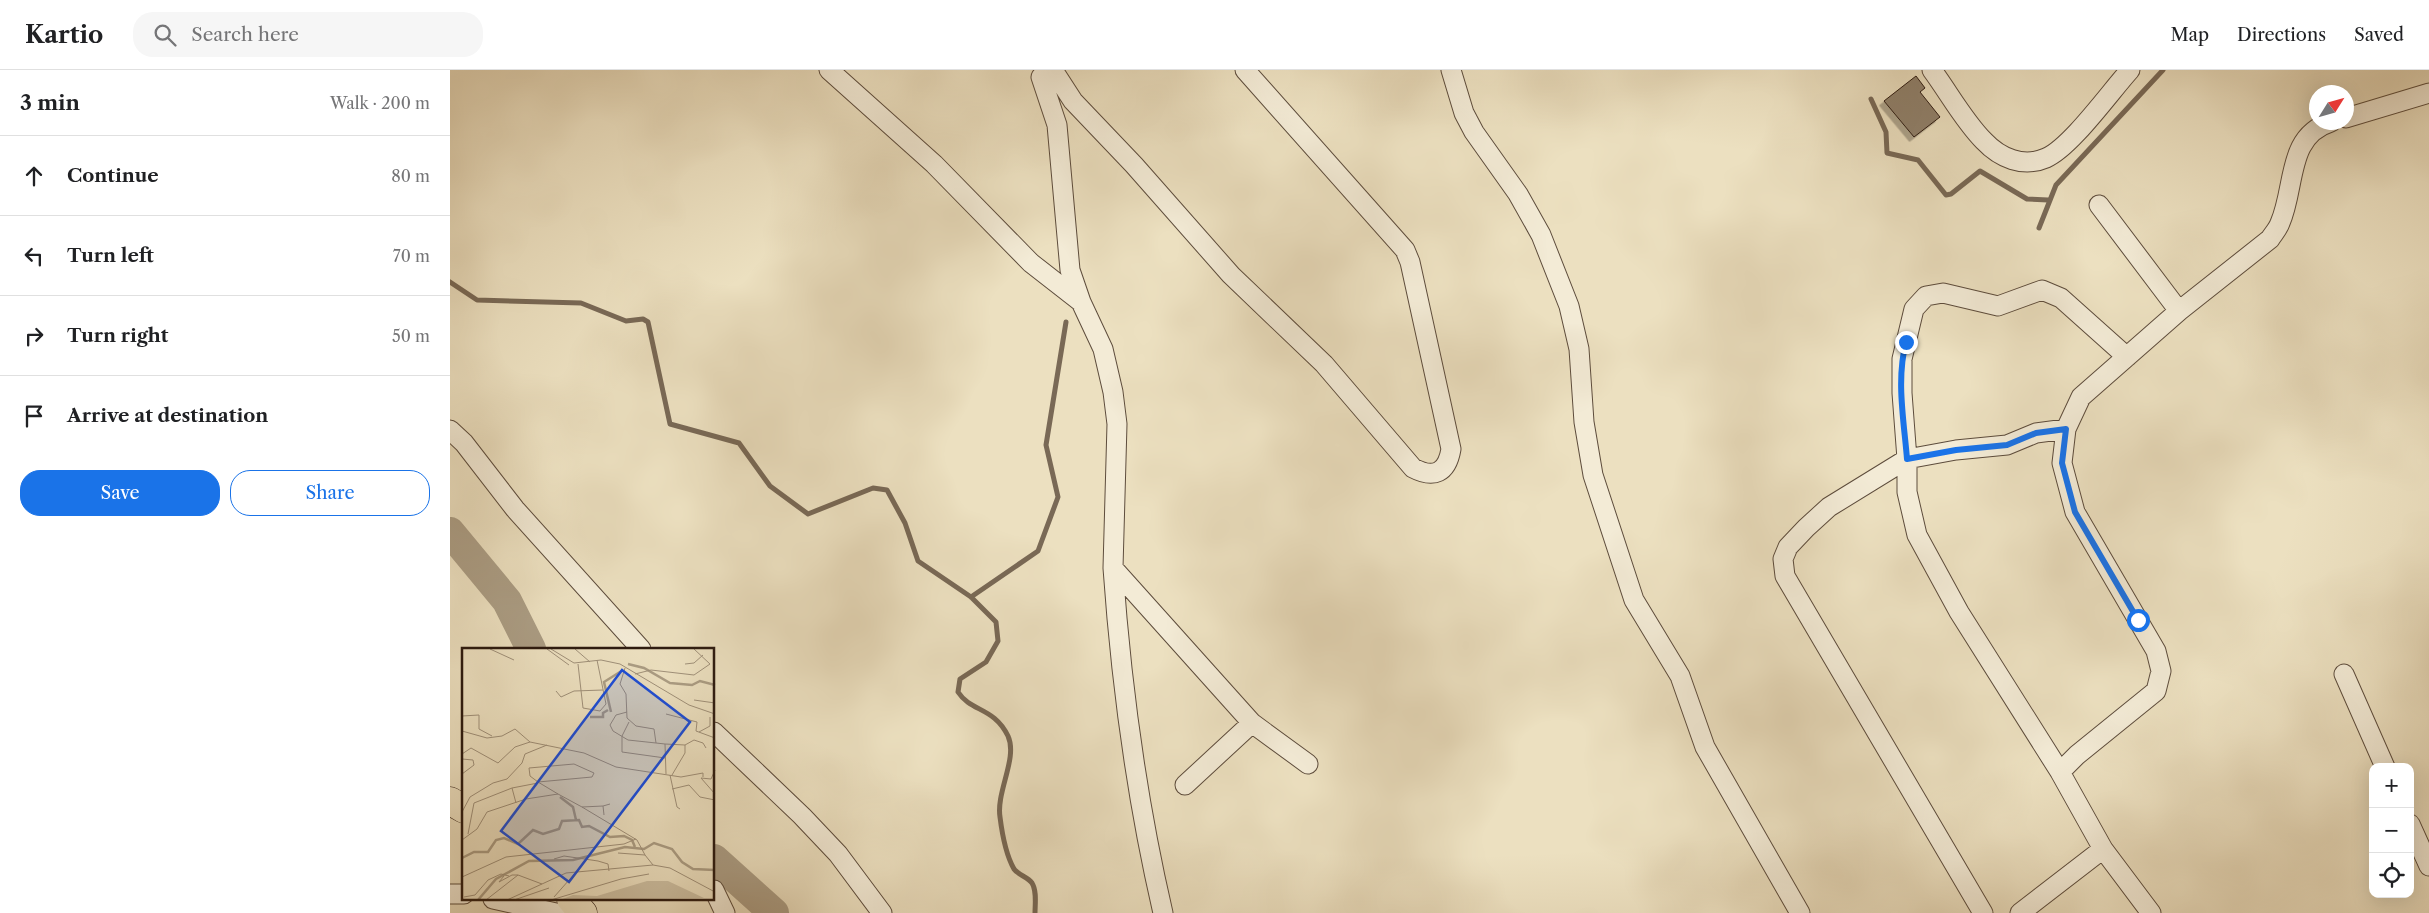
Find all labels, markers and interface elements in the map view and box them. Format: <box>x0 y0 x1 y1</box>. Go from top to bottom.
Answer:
search box <box>133 12 483 57</box>
text: Kartio <box>25 20 103 49</box>
icon: search <box>151 21 179 49</box>
text: Search here <box>191 23 299 46</box>
text: Map <box>2170 24 2209 46</box>
text: Directions <box>2237 24 2326 46</box>
text: Saved <box>2354 24 2404 46</box>
north arrow <box>2309 85 2354 130</box>
text: 3 min <box>20 90 80 115</box>
text: Walk · 200 m <box>330 93 430 113</box>
icon: ahead <box>20 162 48 190</box>
text: Continue <box>67 164 159 187</box>
text: 80 m <box>391 166 430 186</box>
icon: left <box>20 242 48 270</box>
text: Turn left <box>67 244 154 267</box>
text: 70 m <box>393 246 430 266</box>
icon: right <box>20 322 48 350</box>
text: Turn right <box>67 324 168 347</box>
text: 50 m <box>392 326 430 346</box>
route end <box>1895 331 1918 354</box>
icon: arrive <box>20 402 48 430</box>
text: Arrive at destination <box>67 404 268 427</box>
button: Save <box>20 470 220 516</box>
button: Share <box>230 470 430 516</box>
route start <box>2127 609 2150 632</box>
inset map <box>462 648 715 900</box>
map controls <box>2369 763 2414 898</box>
button: + <box>2369 763 2414 808</box>
button: − <box>2369 808 2414 853</box>
button: locate <box>2369 853 2414 898</box>

